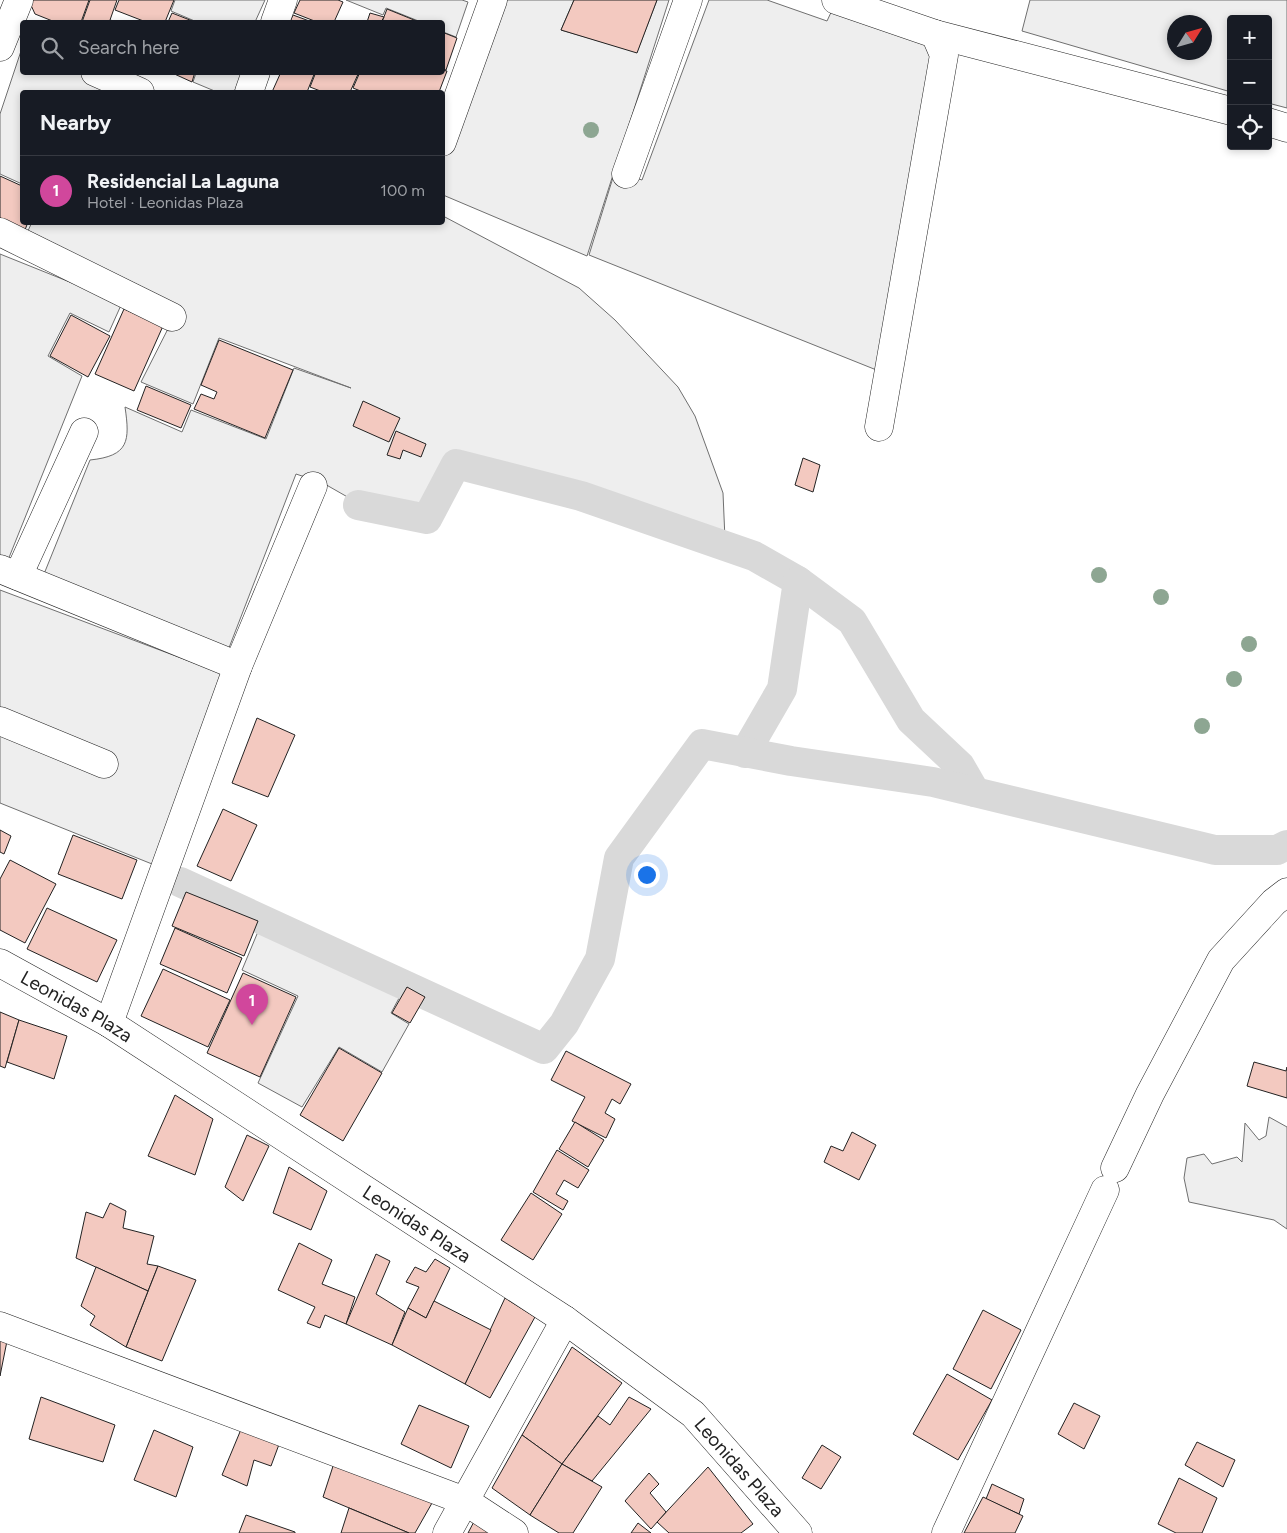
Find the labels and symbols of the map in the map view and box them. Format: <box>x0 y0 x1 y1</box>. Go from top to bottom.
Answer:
north arrow <box>1167 15 1212 60</box>
your location <box>634 862 660 888</box>
street label: Leonidas Plaza <box>17 965 137 1047</box>
pin: 1 <box>236 984 268 1025</box>
street label: Leonidas Plaza <box>358 1180 476 1267</box>
street label: Leonidas Plaza <box>690 1413 790 1521</box>

